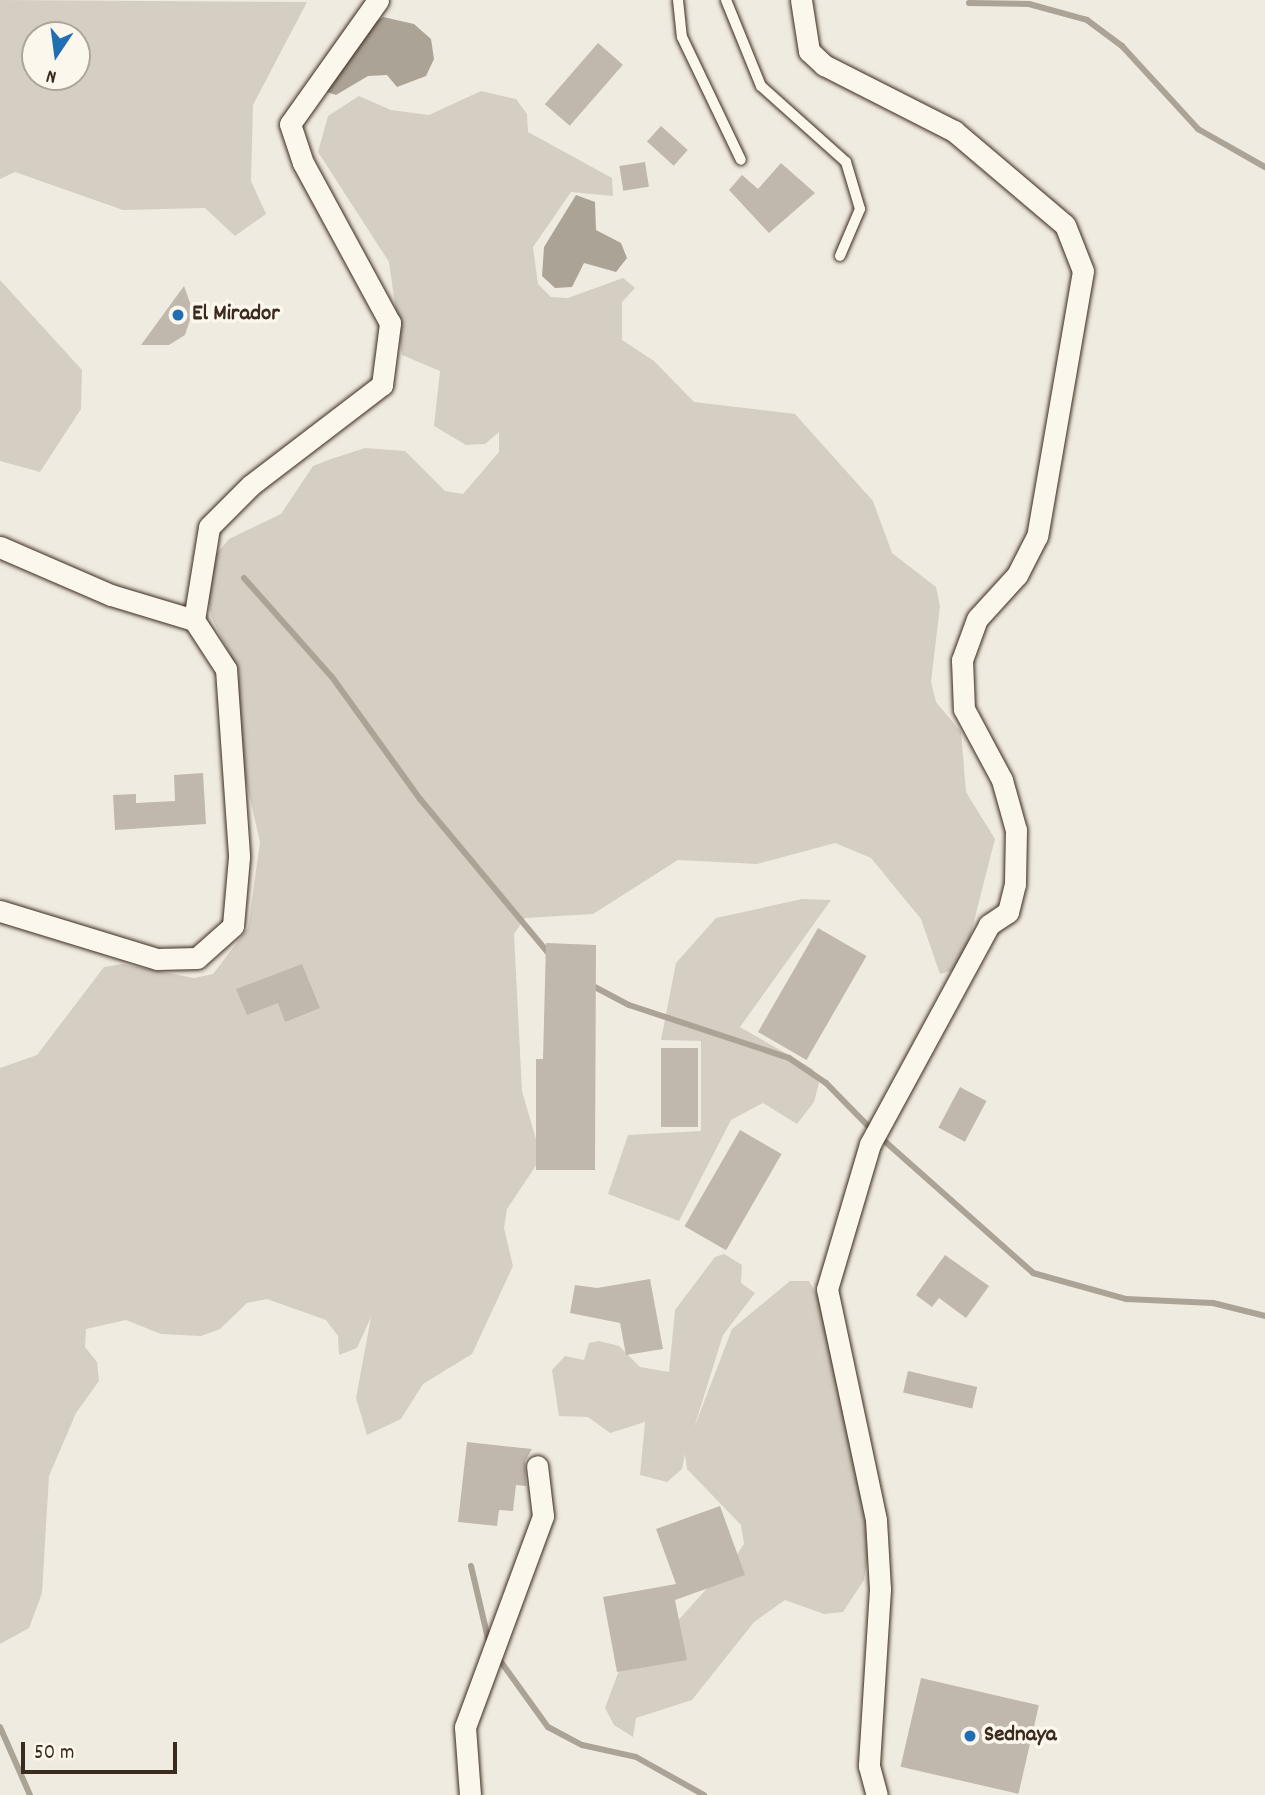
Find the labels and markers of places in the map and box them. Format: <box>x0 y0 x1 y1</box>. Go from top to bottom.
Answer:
place label: El Mirador <box>192 301 280 329</box>
marker: El Mirador <box>170 307 186 323</box>
place label: Sednaya <box>984 1722 1057 1750</box>
marker: Sednaya <box>962 1728 978 1744</box>

